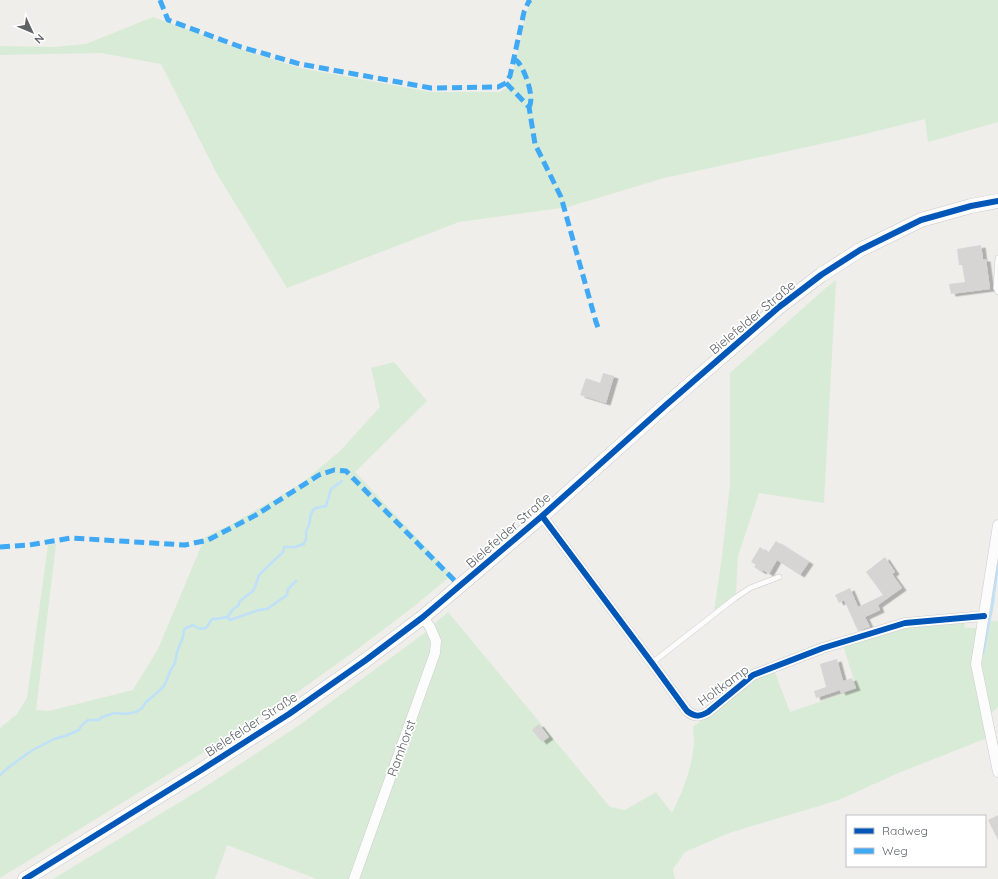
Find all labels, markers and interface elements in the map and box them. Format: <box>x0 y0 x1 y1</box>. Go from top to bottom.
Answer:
north arrow <box>12 12 52 52</box>
text: N <box>31 31 47 47</box>
street label: Bielefelder Straße <box>706 277 798 357</box>
street label: Bielefelder Straße <box>463 489 553 571</box>
street label: Holtkamp <box>694 661 752 709</box>
street label: Bielefelder Straße <box>202 688 300 760</box>
street label: Ramhorst <box>383 717 419 779</box>
legend <box>846 815 986 867</box>
text: Radweg <box>882 823 928 838</box>
text: Weg <box>882 843 908 858</box>

